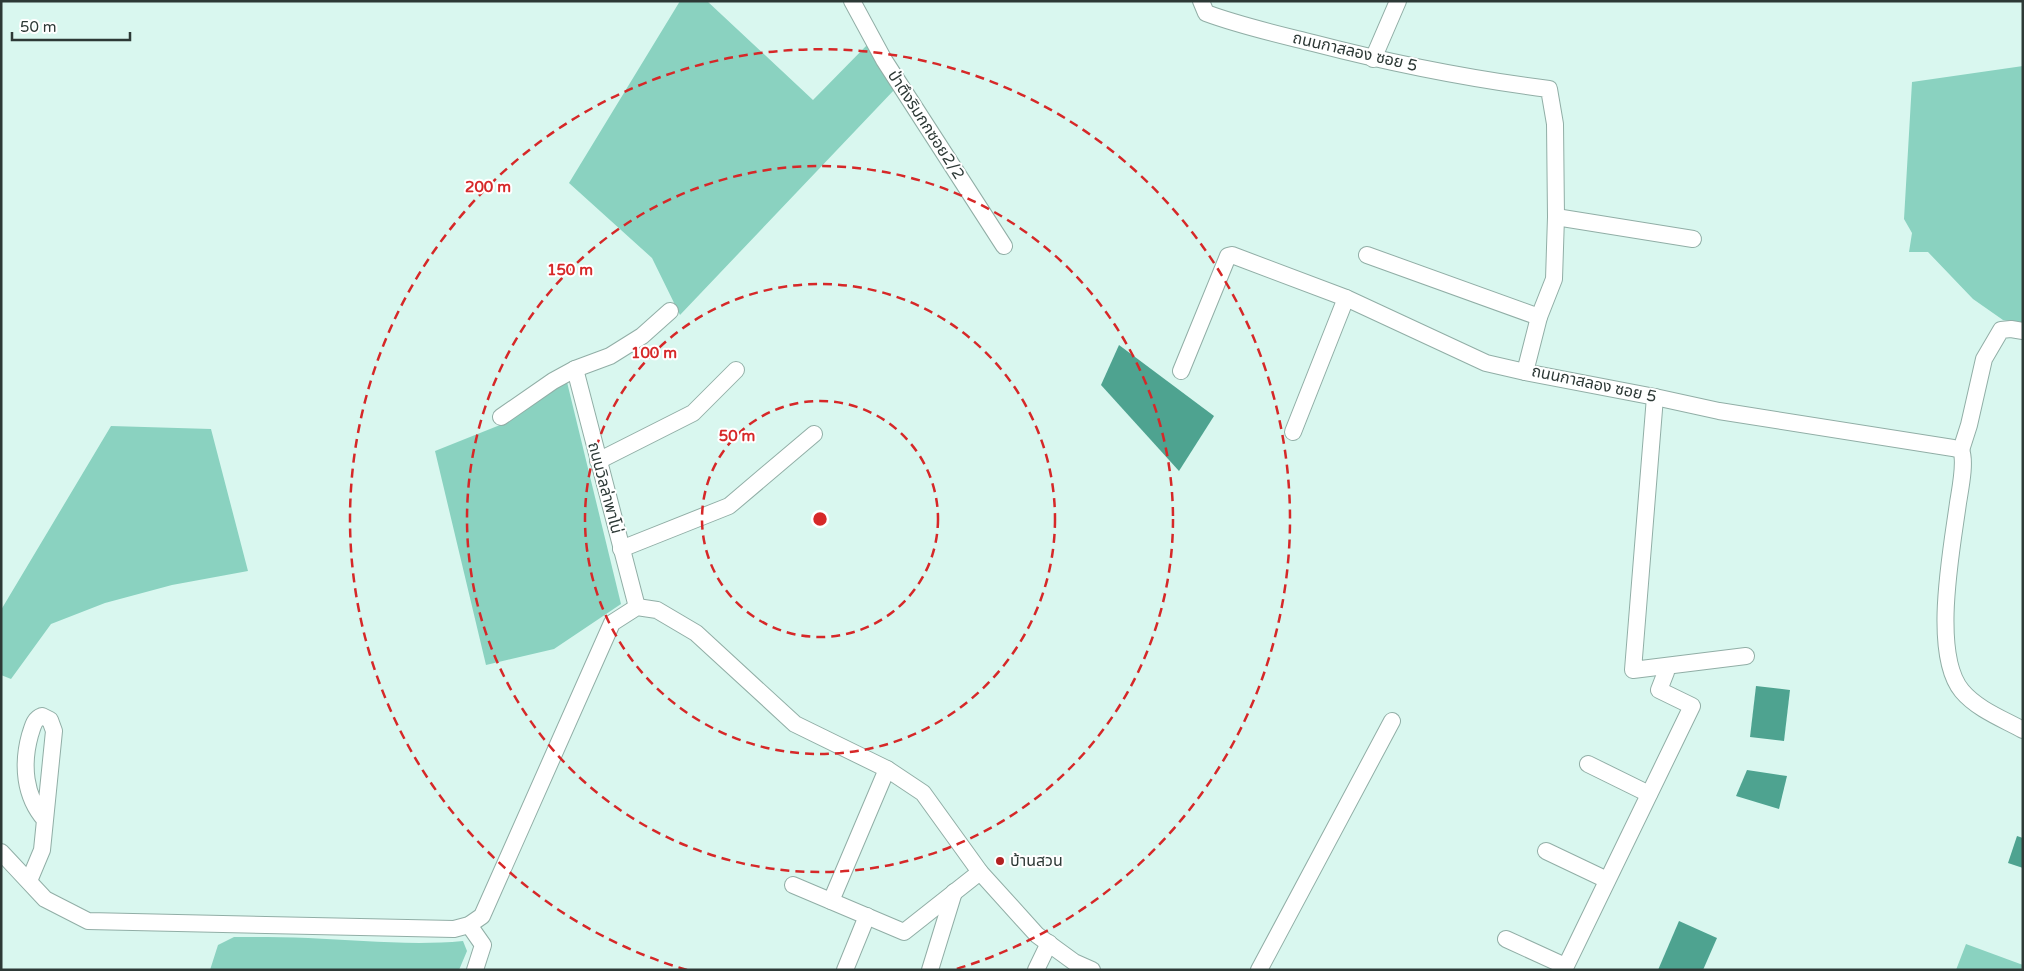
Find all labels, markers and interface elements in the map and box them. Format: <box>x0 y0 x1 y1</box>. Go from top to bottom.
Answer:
scale bar <box>12 10 130 42</box>
text: 50 m <box>20 18 57 36</box>
street label: ถนนกาสลอง ซอย 5 <box>1291 28 1419 76</box>
street label: ป่าตึงริมกกซอย2/2 <box>883 66 969 184</box>
text: 200 m <box>465 178 511 196</box>
text: 150 m <box>547 261 593 279</box>
text: 100 m <box>631 344 677 362</box>
street label: ถนนกาสลอง ซอย 5 <box>1530 361 1658 407</box>
text: 50 m <box>719 427 755 445</box>
street label: ถนนวิลล่าพาโน่ <box>583 440 627 536</box>
centre of rings <box>811 510 829 528</box>
place label: บ้านสวน <box>1010 851 1063 871</box>
marker: บ้านสวน <box>994 855 1006 867</box>

